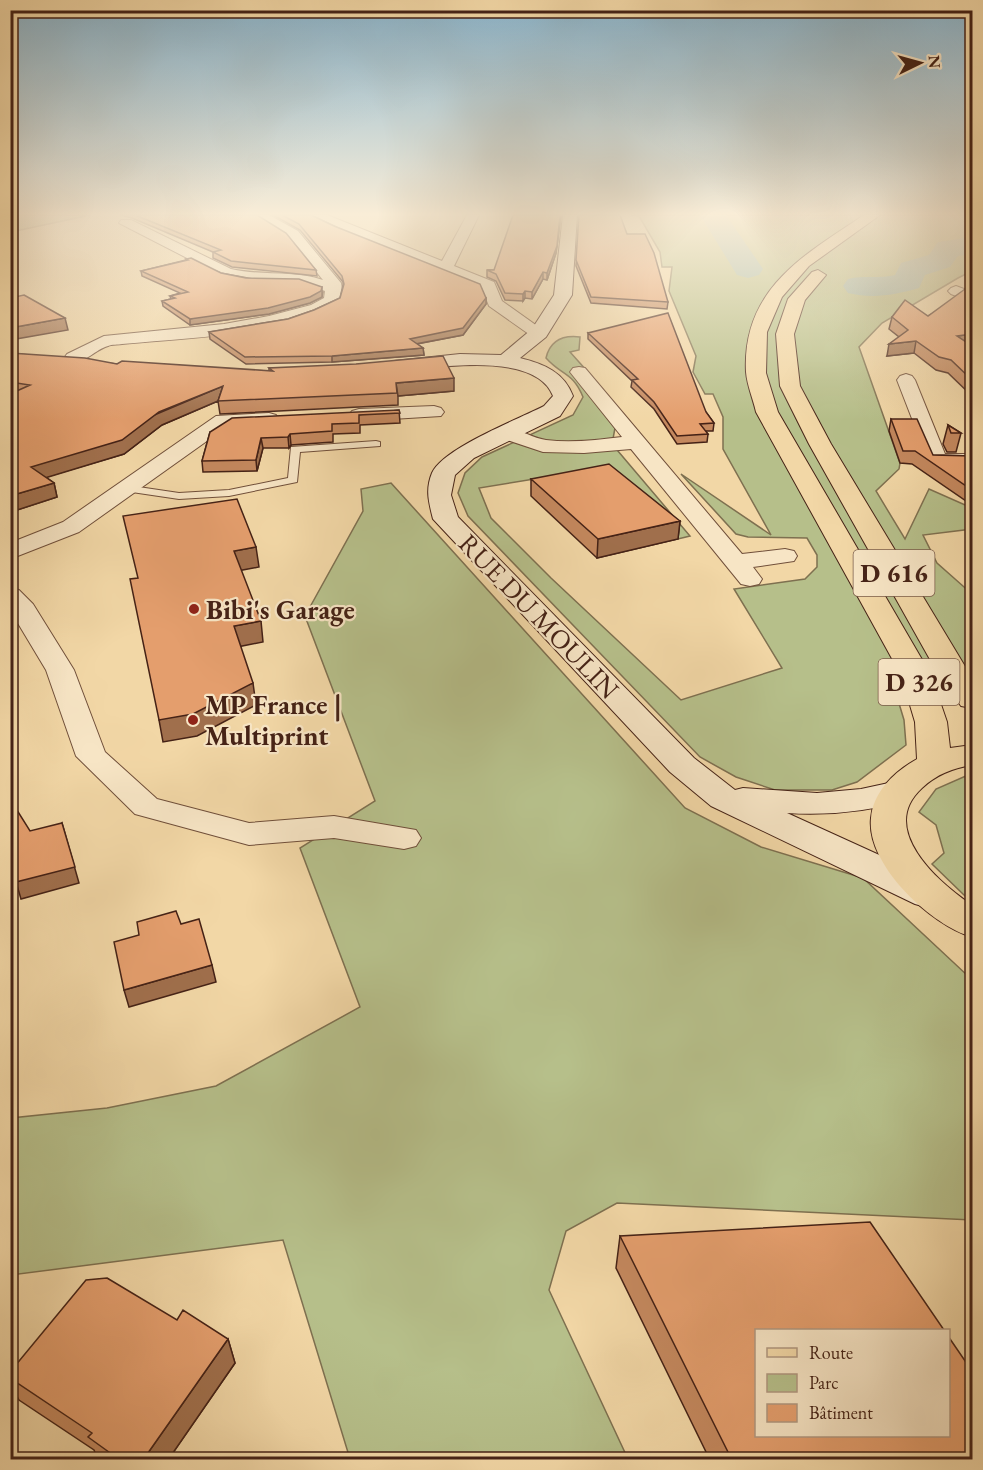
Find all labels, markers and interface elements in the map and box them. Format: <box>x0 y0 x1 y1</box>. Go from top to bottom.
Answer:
north arrow <box>890 33 950 93</box>
text: N <box>923 54 945 69</box>
street label: RUE DU MOULIN <box>451 526 627 707</box>
road number: D 616 <box>854 550 934 596</box>
place label: Bibi's Garage <box>206 592 355 627</box>
marker: Bibi's Garage <box>187 602 201 616</box>
road number: D 326 <box>878 659 960 705</box>
place label: MP France | Multiprint <box>205 687 341 753</box>
marker: MP France | Multiprint <box>186 713 200 727</box>
legend <box>755 1329 950 1437</box>
text: Route <box>809 1341 853 1364</box>
text: Parc <box>809 1371 839 1394</box>
text: Bâtiment <box>809 1401 873 1424</box>

